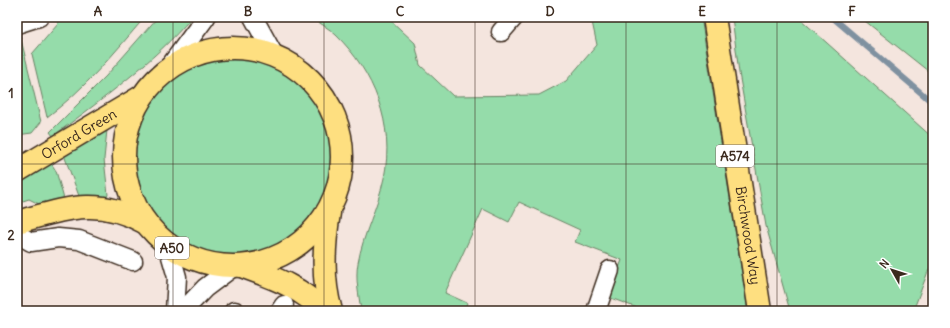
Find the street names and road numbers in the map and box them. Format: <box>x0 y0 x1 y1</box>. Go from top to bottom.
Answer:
street label: Orford Green <box>38 105 120 164</box>
road number: A574 <box>716 145 754 167</box>
street label: Birchwood Way <box>732 185 765 286</box>
road number: A50 <box>155 237 189 259</box>

